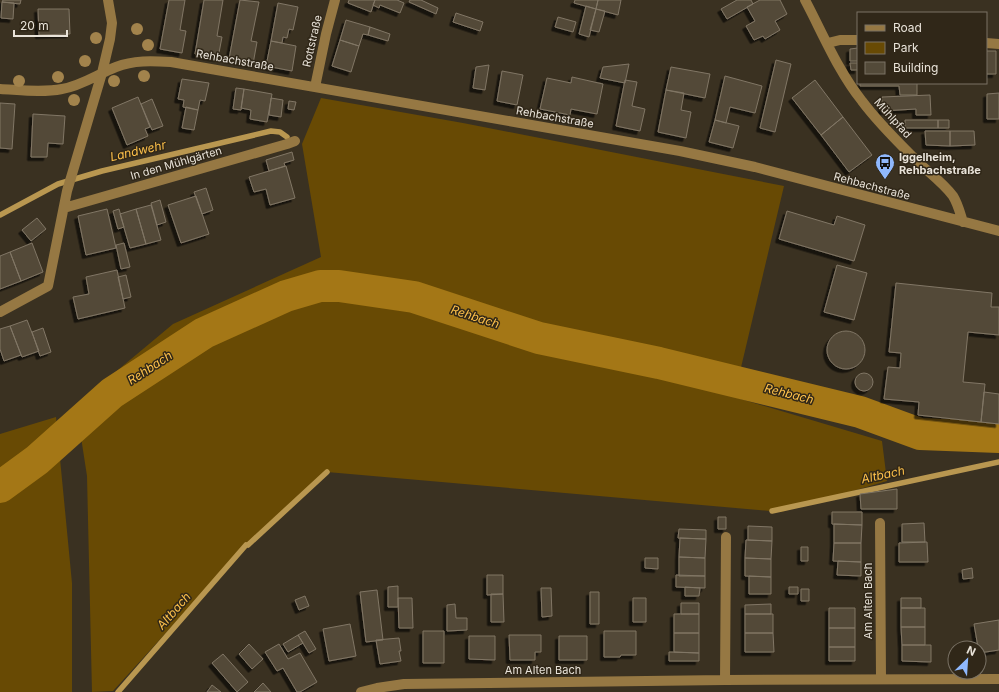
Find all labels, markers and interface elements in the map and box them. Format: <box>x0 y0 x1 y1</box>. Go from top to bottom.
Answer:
scale bar <box>14 12 67 38</box>
legend <box>857 12 987 84</box>
street label: Rottstraße <box>299 13 325 69</box>
text: 20 m <box>20 18 49 33</box>
text: Road <box>893 20 922 35</box>
text: Park <box>893 40 919 55</box>
street label: Rehbachstraße <box>195 46 275 74</box>
text: Building <box>893 60 938 75</box>
street label: Mühlpfad <box>871 95 915 141</box>
street label: Rehbachstraße <box>515 103 595 131</box>
water label: Landwehr <box>109 137 168 164</box>
street label: In den Mühlgärten <box>129 143 223 183</box>
place label: Iggelheim, Rehbachstraße <box>899 150 981 177</box>
bus stop icon: Iggelheim, Rehbachstraße <box>874 152 896 180</box>
street label: Rehbachstraße <box>832 169 912 203</box>
water label: Rehbach <box>449 302 501 331</box>
water label: Rehbach <box>125 348 175 388</box>
water label: Rehbach <box>763 380 815 407</box>
water label: Altbach <box>859 463 906 487</box>
street label: Am Alten Bach <box>861 563 875 639</box>
water label: Altbach <box>153 589 194 633</box>
north arrow <box>947 640 987 680</box>
text: N <box>964 643 978 659</box>
street label: Am Alten Bach <box>505 663 581 677</box>

